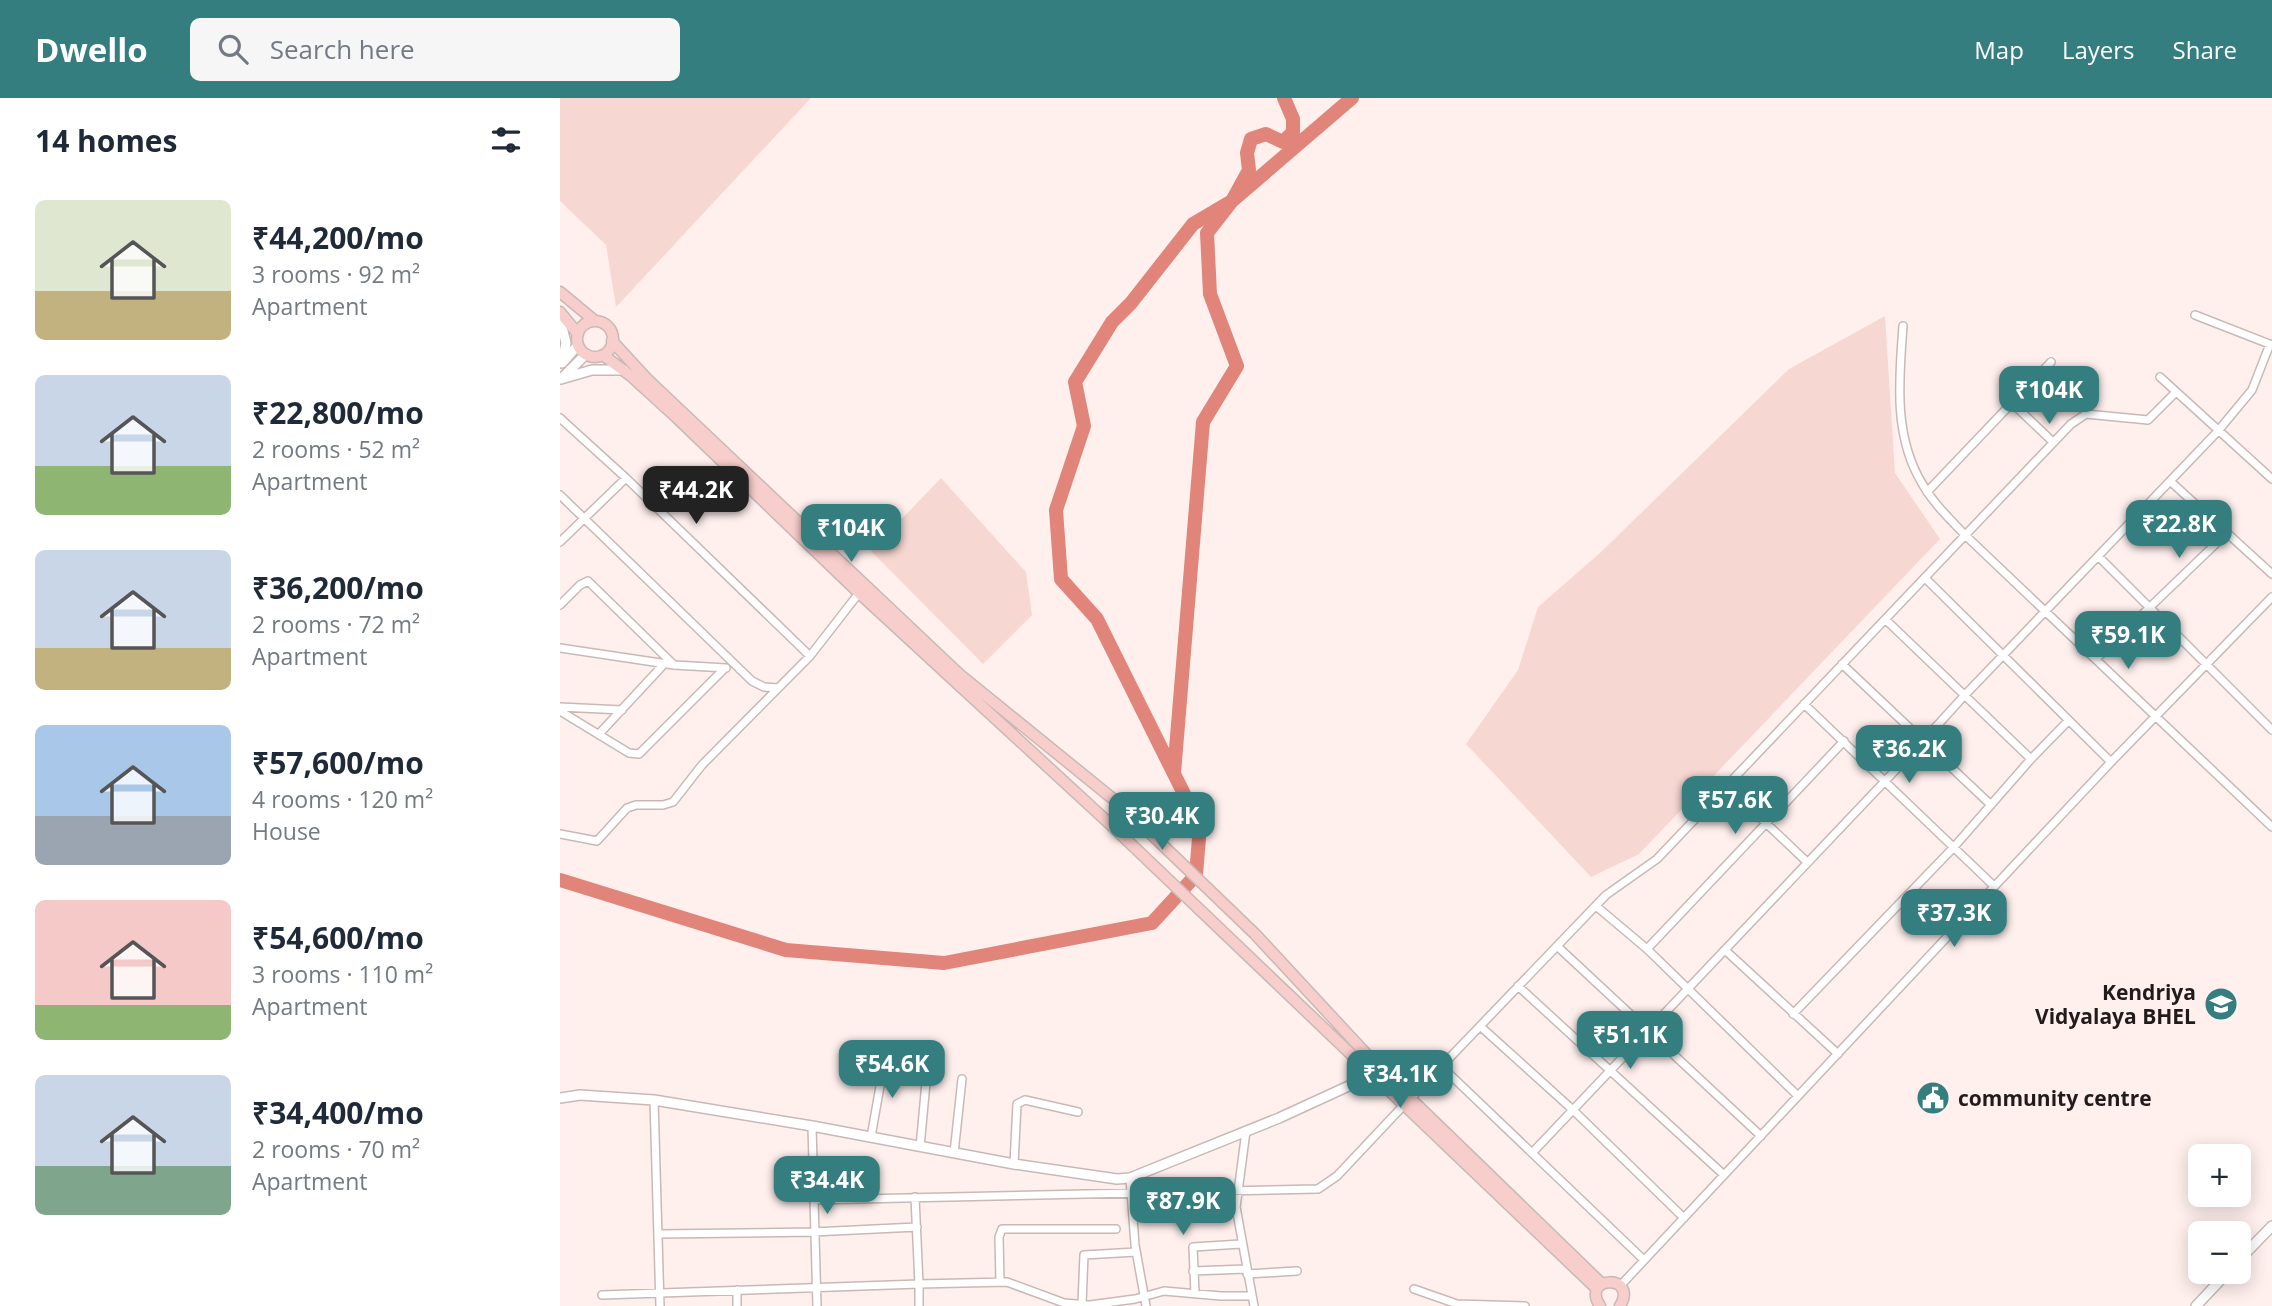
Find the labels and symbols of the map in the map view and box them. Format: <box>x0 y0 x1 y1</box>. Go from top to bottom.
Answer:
pin: ₹104K <box>2000 366 2098 426</box>
pin: ₹44.2K <box>639 466 753 526</box>
pin: ₹22.8K <box>2122 500 2236 560</box>
pin: ₹104K <box>802 504 900 564</box>
pin: ₹59.1K <box>2071 612 2185 671</box>
pin: ₹36.2K <box>1852 726 1966 785</box>
pin: ₹57.6K <box>1678 776 1792 836</box>
pin: ₹30.4K <box>1105 792 1219 852</box>
pin: ₹37.3K <box>1897 890 2011 949</box>
place label: Kendriya Vidyalaya BHEL <box>2035 978 2196 1030</box>
school or university icon: Kendriya Vidyalaya BHEL <box>2202 985 2240 1023</box>
pin: ₹51.1K <box>1573 1012 1687 1071</box>
pin: ₹54.6K <box>835 1040 949 1100</box>
pin: ₹34.1K <box>1343 1051 1457 1110</box>
public building icon: community centre <box>1914 1079 1952 1117</box>
place label: community centre <box>1958 1084 2152 1112</box>
pin: ₹34.4K <box>770 1156 884 1216</box>
pin: ₹87.9K <box>1126 1178 1240 1237</box>

